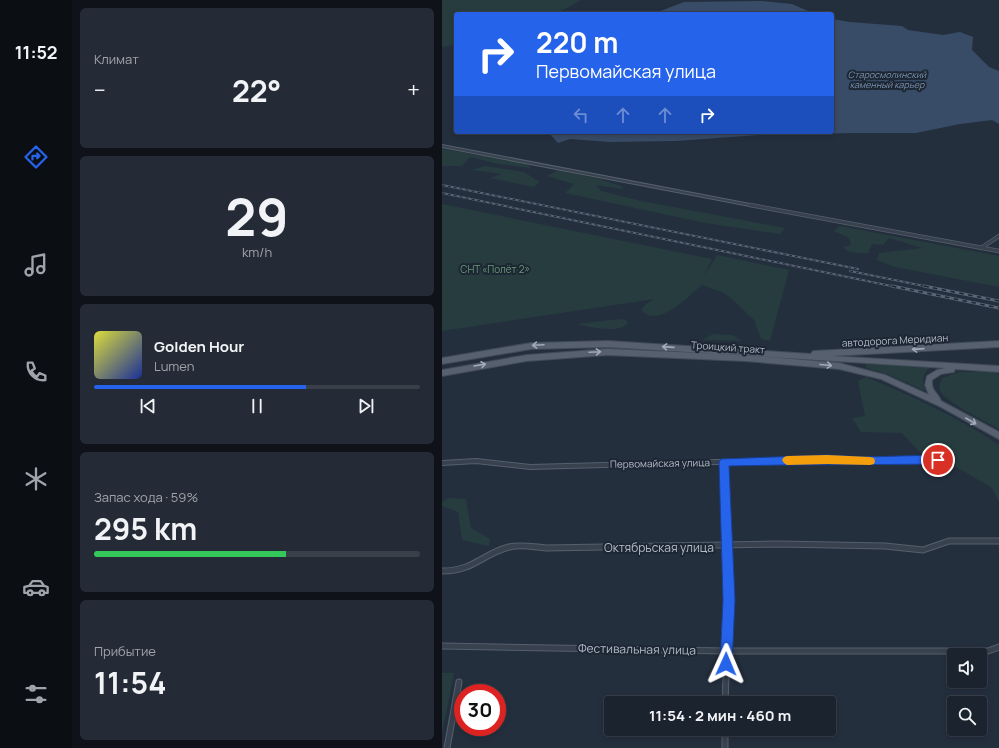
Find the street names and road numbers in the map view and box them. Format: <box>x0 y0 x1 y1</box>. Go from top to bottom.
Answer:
street label: автодорога Меридиан <box>841 330 949 350</box>
street label: Троицкий тракт <box>691 337 765 357</box>
street label: Первомайская улица <box>610 455 710 471</box>
street label: Октябрьская улица <box>604 539 714 556</box>
street label: Фестивальная улица <box>578 639 696 659</box>

